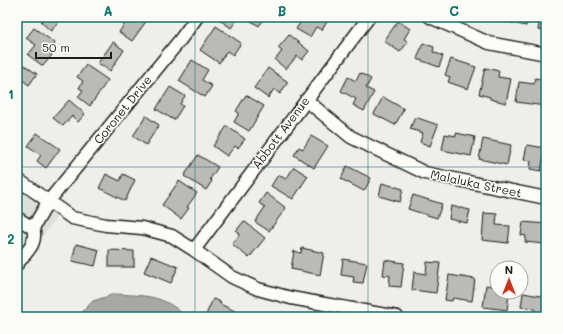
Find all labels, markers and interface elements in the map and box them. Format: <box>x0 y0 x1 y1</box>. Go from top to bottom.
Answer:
text: A <box>103 2 113 19</box>
text: B <box>278 2 287 19</box>
text: C <box>449 2 459 19</box>
scale bar <box>36 34 111 60</box>
text: 50 m <box>42 39 70 55</box>
street label: Coronet Drive <box>90 72 155 147</box>
text: 1 <box>8 85 14 102</box>
street label: Abbott Avenue <box>248 93 313 172</box>
street label: Malaluka Street <box>429 166 523 201</box>
text: 2 <box>7 230 15 247</box>
north arrow <box>489 260 529 300</box>
text: N <box>505 262 513 277</box>

